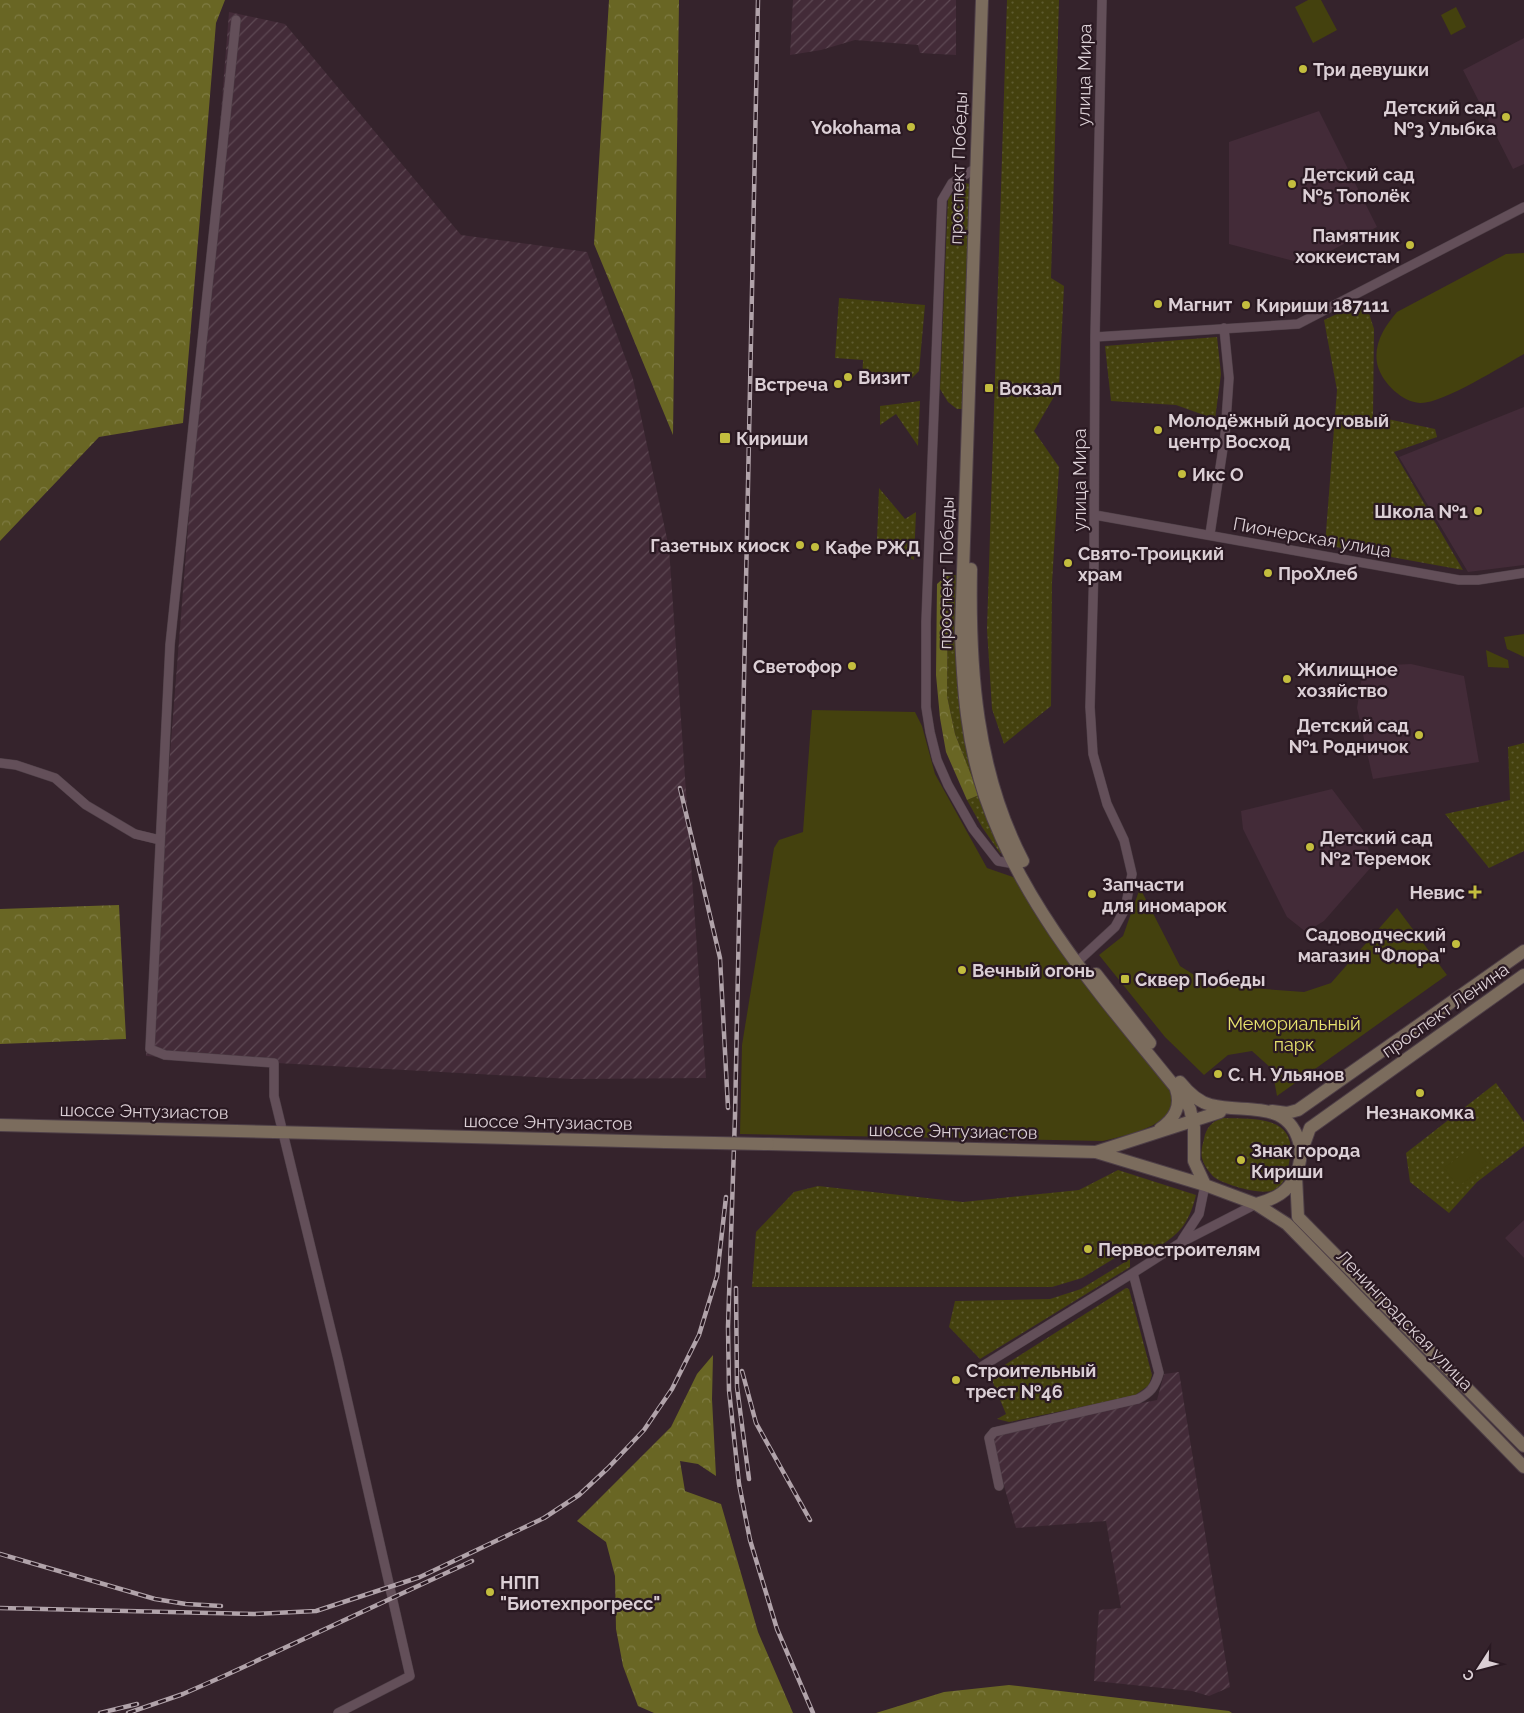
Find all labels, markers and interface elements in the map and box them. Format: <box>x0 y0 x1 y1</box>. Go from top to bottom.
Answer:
street label: улица Мира <box>1073 23 1095 127</box>
place label: Три девушки <box>1313 59 1429 80</box>
marker: Три девушки <box>1297 63 1309 75</box>
street label: проспект Победы <box>945 91 971 245</box>
place label: Детский сад №3 Улыбка <box>1383 97 1496 139</box>
marker: Детский сад №3 Улыбка <box>1500 111 1512 123</box>
place label: Yokohama <box>811 117 901 138</box>
marker: Yokohama <box>905 121 917 133</box>
place label: Детский сад №5 Тополёк <box>1302 164 1415 206</box>
marker: Детский сад №5 Тополёк <box>1286 178 1298 190</box>
place label: Памятник хоккеистам <box>1295 225 1400 267</box>
marker: Памятник хоккеистам <box>1404 239 1416 251</box>
place label: Магнит <box>1168 294 1232 315</box>
place label: Кириши 187111 <box>1256 295 1389 316</box>
marker: Магнит <box>1152 298 1164 310</box>
marker: Кириши 187111 <box>1240 299 1252 311</box>
place label: Визит <box>858 367 910 388</box>
marker: Визит <box>842 371 854 383</box>
place label: Встреча <box>754 374 828 395</box>
marker: Встреча <box>832 378 844 390</box>
place label: Вокзал <box>999 378 1062 399</box>
marker: Вокзал <box>983 382 995 394</box>
place label: Молодёжный досуговый центр Восход <box>1168 410 1389 452</box>
marker: Молодёжный досуговый центр Восход <box>1152 424 1164 436</box>
place label: Кириши <box>736 428 808 449</box>
street label: улица Мира <box>1069 429 1090 531</box>
marker: Кириши <box>718 431 732 445</box>
place label: Икс О <box>1192 464 1244 485</box>
marker: Икс О <box>1176 468 1188 480</box>
street label: проспект Победы <box>934 496 958 650</box>
place label: Школа №1 <box>1374 501 1468 522</box>
marker: Школа №1 <box>1472 505 1484 517</box>
street label: Пионерская улица <box>1231 513 1393 561</box>
place label: Газетных киоск <box>650 535 790 556</box>
place label: Кафе РЖД <box>825 537 920 558</box>
marker: Газетных киоск <box>794 539 806 551</box>
marker: Кафе РЖД <box>809 541 821 553</box>
place label: Свято-Троицкий храм <box>1078 543 1224 585</box>
marker: Свято-Троицкий храм <box>1062 557 1074 569</box>
place label: ПроХлеб <box>1278 563 1358 584</box>
marker: ПроХлеб <box>1262 567 1274 579</box>
place label: Светофор <box>753 656 842 677</box>
place label: Жилищное хозяйство <box>1297 659 1398 701</box>
marker: Светофор <box>846 660 858 672</box>
marker: Жилищное хозяйство <box>1281 673 1293 685</box>
place label: Детский сад №1 Родничок <box>1289 715 1409 757</box>
marker: Детский сад №1 Родничок <box>1413 729 1425 741</box>
place label: Детский сад №2 Теремок <box>1320 827 1433 869</box>
marker: Детский сад №2 Теремок <box>1304 841 1316 853</box>
place label: Запчасти для иномарок <box>1102 874 1227 916</box>
place label: Невис <box>1410 882 1465 903</box>
marker: Невис <box>1469 886 1481 898</box>
marker: Запчасти для иномарок <box>1086 888 1098 900</box>
place label: Садоводческий магазин "Флора" <box>1298 924 1446 966</box>
marker: Садоводческий магазин "Флора" <box>1450 938 1462 950</box>
street label: проспект Ленина <box>1377 958 1513 1062</box>
place label: Вечный огонь <box>972 960 1095 981</box>
marker: Вечный огонь <box>956 964 968 976</box>
place label: Сквер Победы <box>1135 969 1265 990</box>
marker: Сквер Победы <box>1119 973 1131 985</box>
park label: Мемориальный парк <box>1227 1013 1361 1055</box>
place label: С. Н. Ульянов <box>1228 1064 1344 1085</box>
marker: С. Н. Ульянов <box>1212 1068 1224 1080</box>
marker: Незнакомка <box>1414 1087 1426 1099</box>
street label: шоссе Энтузиастов <box>59 1099 229 1123</box>
place label: Незнакомка <box>1366 1102 1474 1123</box>
street label: шоссе Энтузиастов <box>463 1110 633 1134</box>
street label: шоссе Энтузиастов <box>868 1119 1038 1143</box>
place label: Знак города Кириши <box>1251 1140 1360 1182</box>
marker: Знак города Кириши <box>1235 1154 1247 1166</box>
place label: Первостроителям <box>1098 1239 1261 1260</box>
marker: Первостроителям <box>1082 1243 1094 1255</box>
street label: Ленинградская улица <box>1332 1245 1478 1395</box>
place label: Строительный трест №46 <box>966 1360 1096 1402</box>
marker: Строительный трест №46 <box>950 1374 962 1386</box>
place label: НПП "Биотехпрогресс" <box>500 1572 660 1614</box>
marker: НПП "Биотехпрогресс" <box>484 1586 496 1598</box>
north arrow <box>1454 1643 1504 1693</box>
text: С <box>1459 1667 1478 1684</box>

